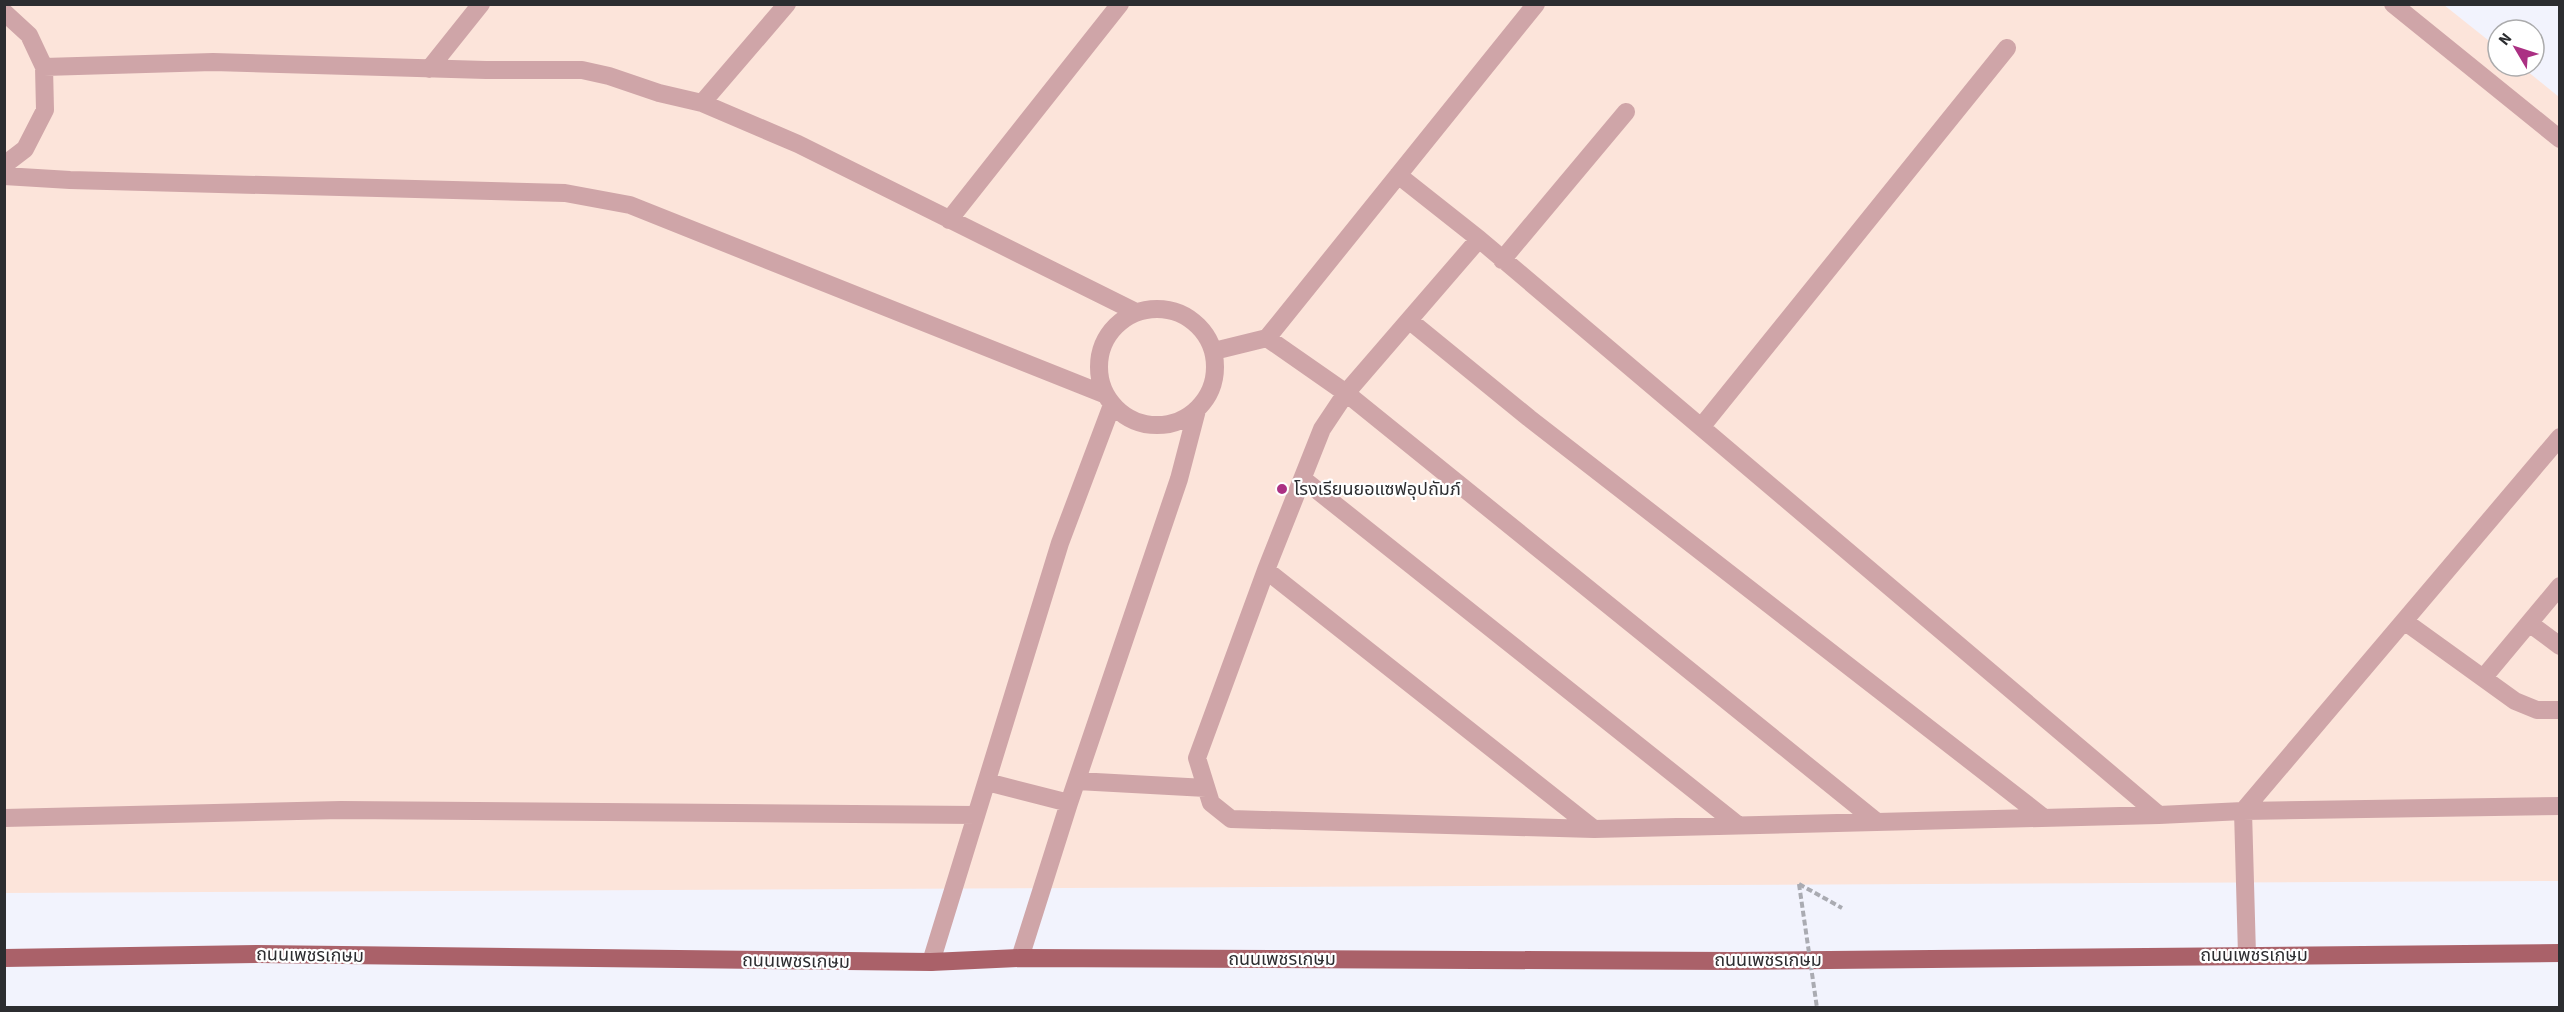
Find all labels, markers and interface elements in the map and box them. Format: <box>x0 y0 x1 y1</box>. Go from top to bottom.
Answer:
north arrow <box>2486 18 2546 78</box>
text: N <box>2493 28 2517 50</box>
place label: โรงเรียนยอแซฟอุปถัมภ์ <box>1294 477 1461 502</box>
marker: โรงเรียนยอแซฟอุปถัมภ์ <box>1275 482 1289 496</box>
street label: ถนนเพชรเกษม <box>256 942 364 969</box>
street label: ถนนเพชรเกษม <box>2200 943 2308 968</box>
street label: ถนนเพชรเกษม <box>1228 947 1336 972</box>
street label: ถนนเพชรเกษม <box>742 948 850 975</box>
street label: ถนนเพชรเกษม <box>1714 948 1822 973</box>

